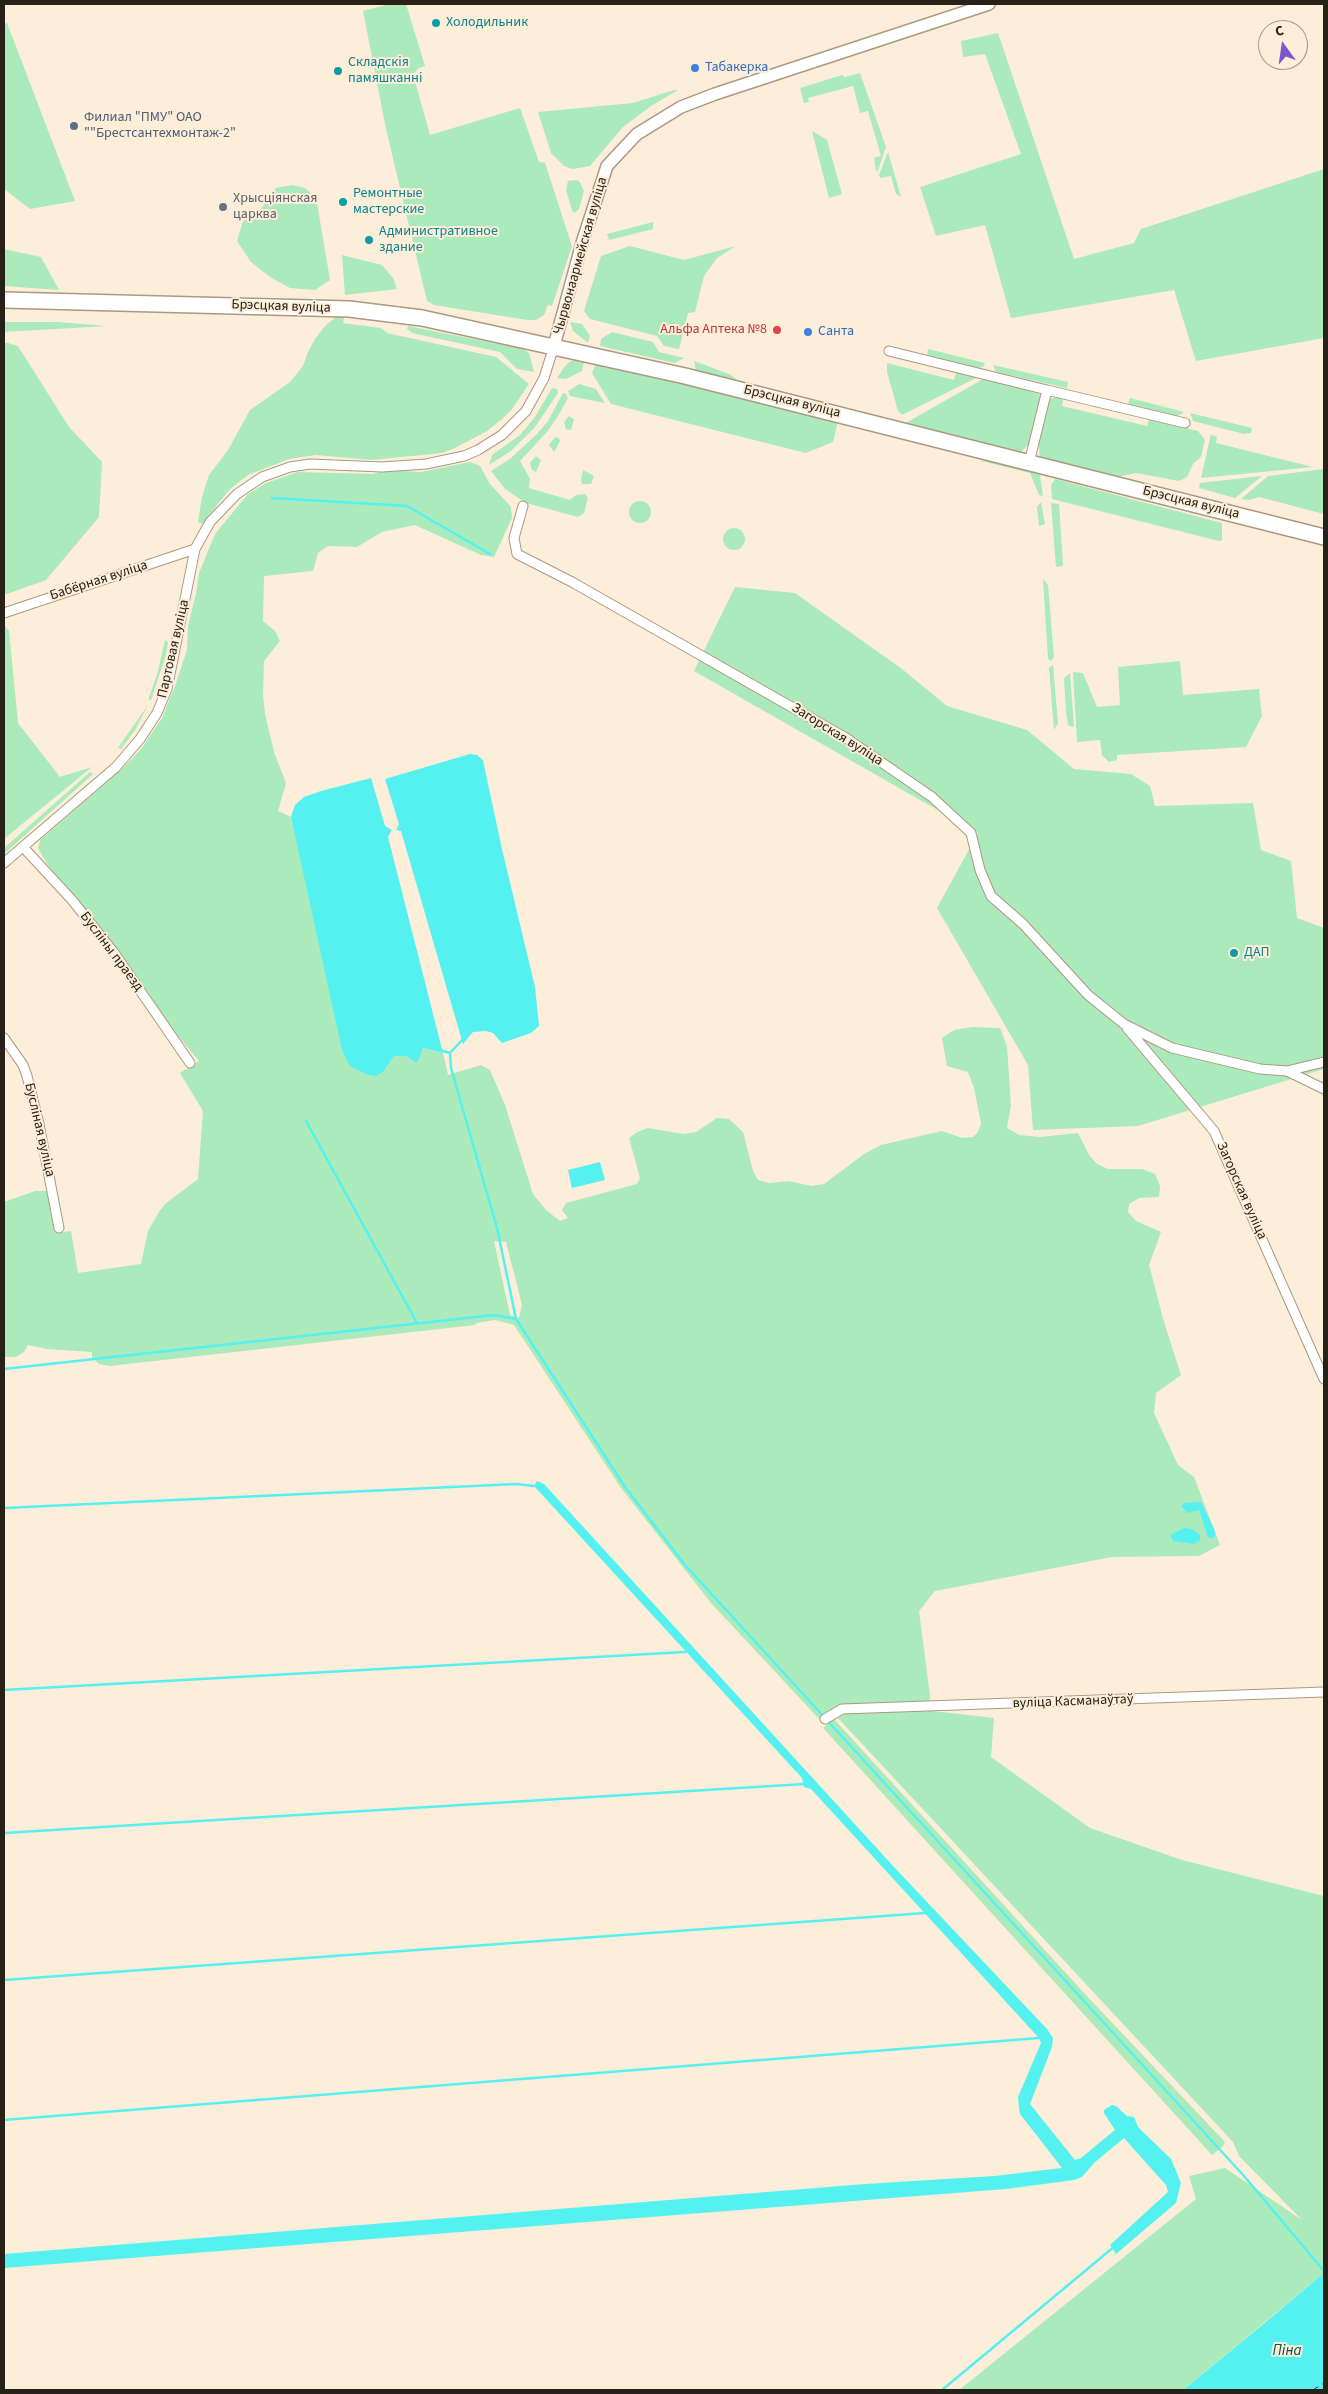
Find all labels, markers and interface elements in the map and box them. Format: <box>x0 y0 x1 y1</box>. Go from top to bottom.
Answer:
place label: Холодильник <box>446 15 528 31</box>
marker: Холодильник <box>430 17 442 29</box>
north arrow <box>1258 20 1308 70</box>
text: С <box>1273 21 1286 42</box>
place label: Складскія памяшканні <box>348 55 422 88</box>
place label: Табакерка <box>705 60 768 76</box>
marker: Табакерка <box>689 62 701 74</box>
marker: Складскія памяшканні <box>332 65 344 77</box>
place label: Филиал "ПМУ" ОАО ""Брестсантехмонтаж-2" <box>84 110 236 142</box>
marker: Филиал "ПМУ" ОАО ""Брестсантехмонтаж-2" <box>68 120 80 132</box>
street label: Чырвонаармейская вуліца <box>550 175 612 337</box>
place label: Ремонтные мастерские <box>353 186 424 218</box>
place label: Хрысціянская царква <box>233 191 318 223</box>
marker: Ремонтные мастерские <box>337 196 349 208</box>
marker: Хрысціянская царква <box>217 201 229 213</box>
place label: Административное здание <box>379 224 498 256</box>
marker: Административное здание <box>363 234 375 246</box>
street label: Брэсцкая вуліца <box>231 297 331 317</box>
place label: Альфа Аптека №8 <box>660 322 767 338</box>
marker: Альфа Аптека №8 <box>771 324 783 336</box>
place label: Санта <box>818 324 854 340</box>
marker: Санта <box>802 326 814 338</box>
street label: Брэсцкая вуліца <box>742 382 842 422</box>
street label: Брэсцкая вуліца <box>1141 483 1241 523</box>
street label: Бабёрная вуліца <box>48 557 150 605</box>
street label: Партовая вуліца <box>154 598 194 700</box>
street label: Загорская вуліца <box>788 700 886 770</box>
street label: Бусліны праезд <box>76 909 146 995</box>
place label: ДАП <box>1244 945 1270 961</box>
marker: ДАП <box>1228 947 1240 959</box>
street label: Бусліная вуліца <box>20 1081 58 1179</box>
street label: Загорская вуліца <box>1212 1140 1270 1242</box>
street label: вуліца Касманаўтаў <box>1012 1691 1134 1713</box>
water label: Піна <box>1273 2343 1301 2361</box>

